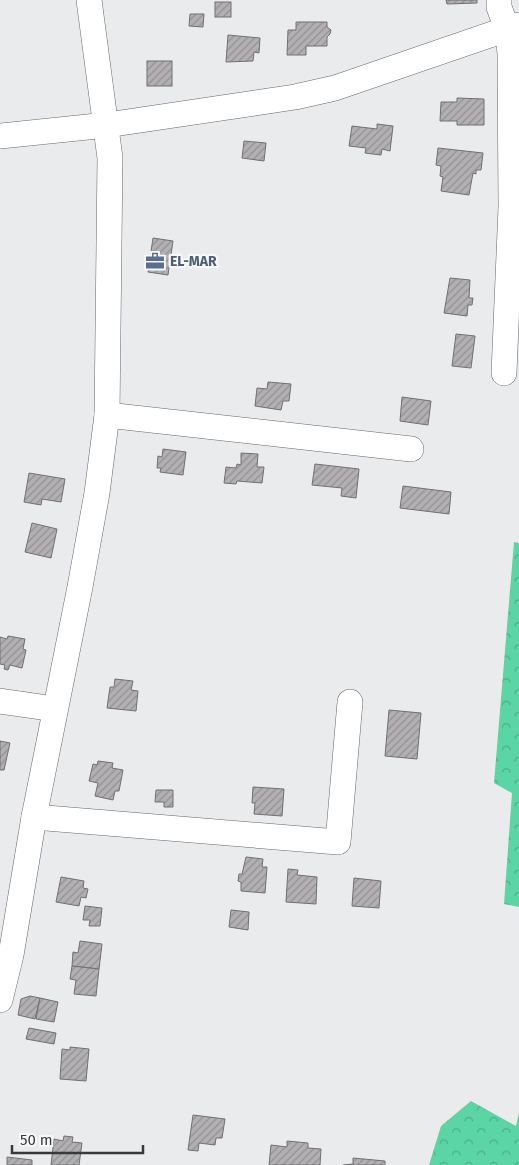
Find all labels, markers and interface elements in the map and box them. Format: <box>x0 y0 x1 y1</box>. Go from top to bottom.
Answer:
office icon: EL-MAR <box>144 250 166 272</box>
place label: EL-MAR <box>170 253 217 270</box>
scale bar <box>12 1122 144 1154</box>
text: 50 m <box>20 1131 53 1149</box>

